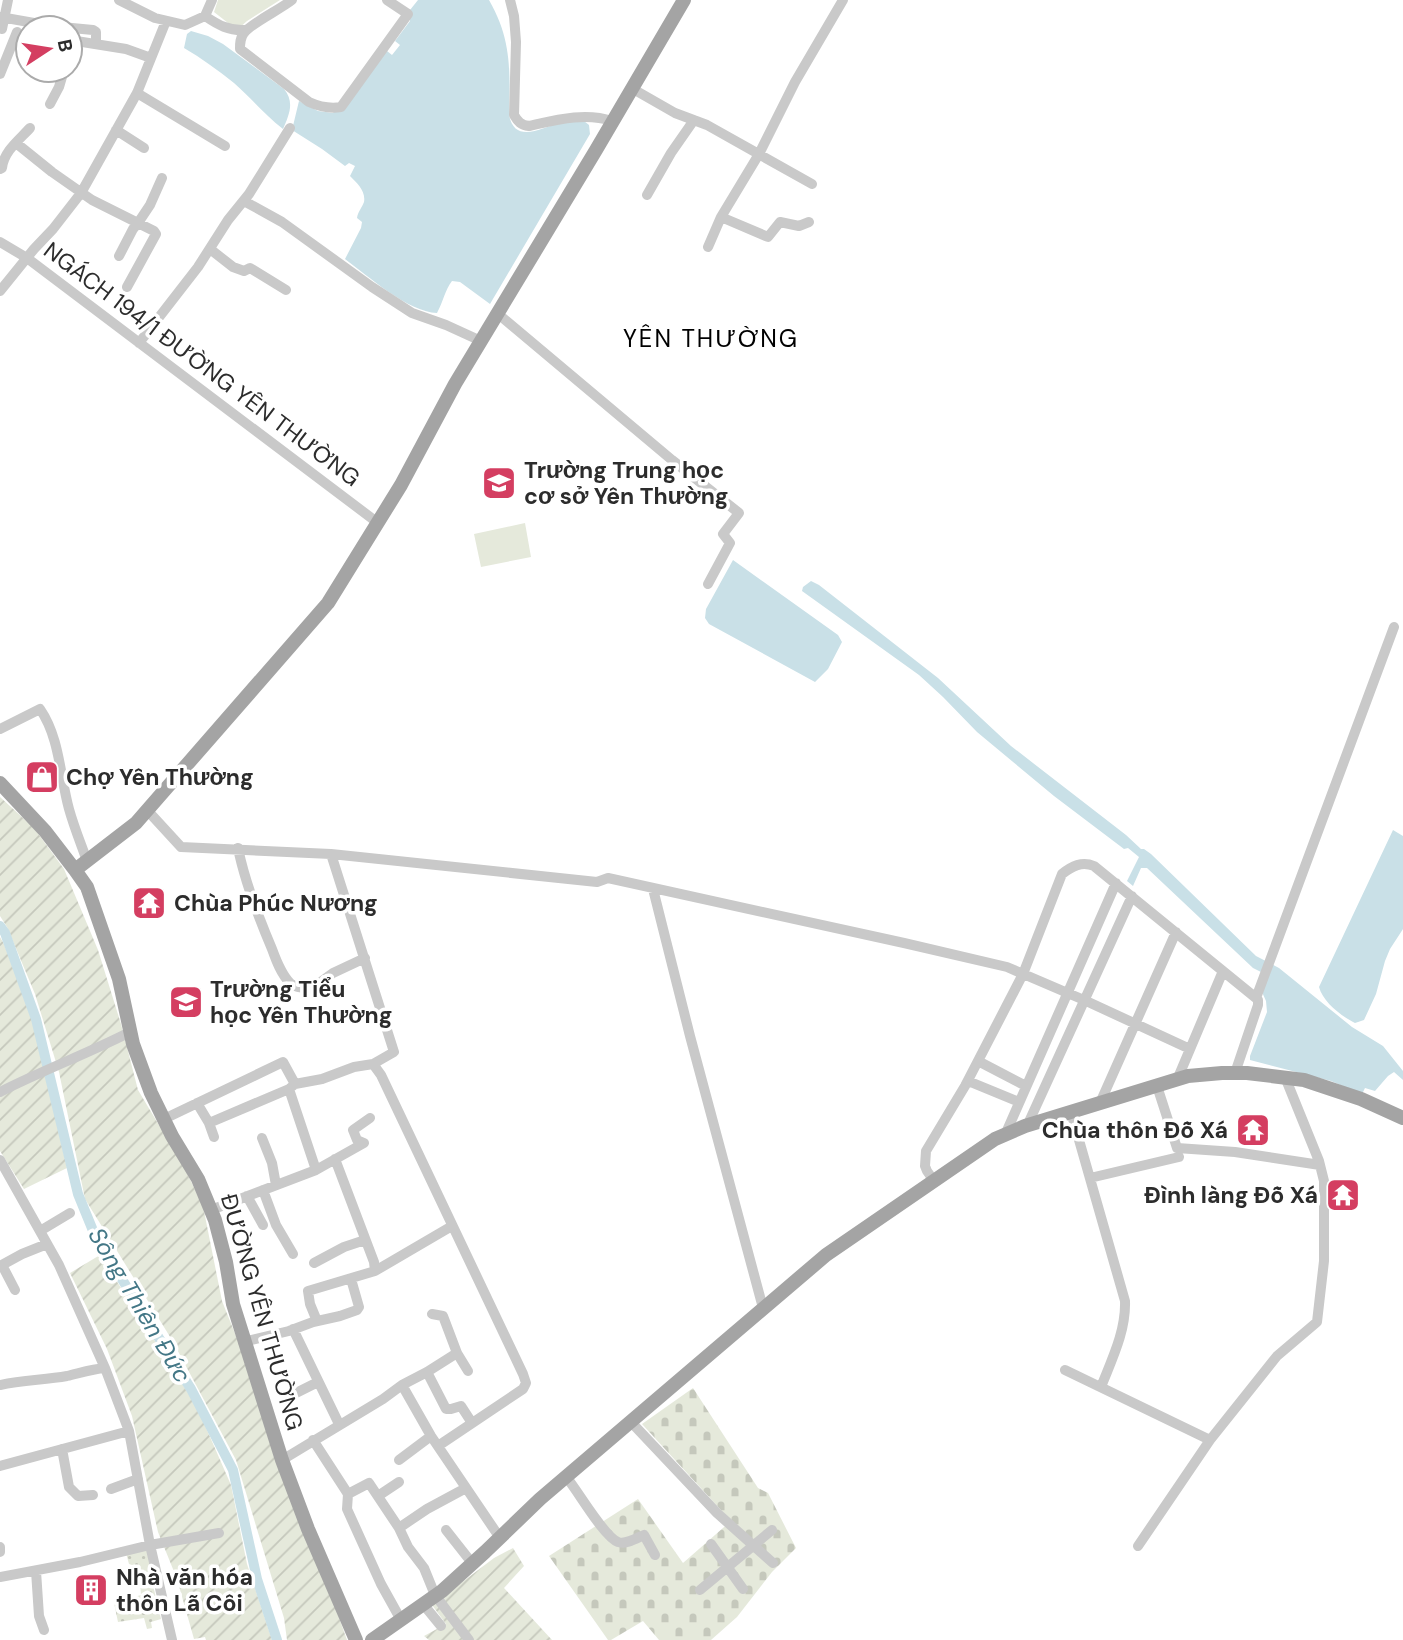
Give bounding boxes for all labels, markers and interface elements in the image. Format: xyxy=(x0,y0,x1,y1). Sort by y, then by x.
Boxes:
north arrow xyxy=(14,14,84,84)
text: B xyxy=(52,37,79,54)
street label: NGÁCH 194/1 ĐƯỜNG YÊN THƯỜNG xyxy=(38,235,366,493)
district label: YÊN THƯỜNG xyxy=(623,323,799,354)
place label: Trường Trung học cơ sở Yên Thường xyxy=(524,455,729,511)
school or university icon: Trường Trung học cơ sở Yên Thường xyxy=(480,464,518,502)
shop icon: Chợ Yên Thường xyxy=(23,758,61,796)
place label: Chợ Yên Thường xyxy=(66,762,254,792)
temple icon: Chùa Phúc Nương xyxy=(130,884,168,922)
place label: Chùa Phúc Nương xyxy=(174,888,378,918)
place label: Trường Tiểu học Yên Thường xyxy=(210,974,392,1030)
school or university icon: Trường Tiểu học Yên Thường xyxy=(167,983,205,1021)
temple icon: Chùa thôn Đỗ Xá xyxy=(1234,1111,1272,1149)
place label: Chùa thôn Đỗ Xá xyxy=(1042,1115,1228,1145)
temple icon: Đình làng Đỗ Xá xyxy=(1324,1176,1362,1214)
place label: Đình làng Đỗ Xá xyxy=(1144,1180,1318,1210)
street label: ĐƯỜNG YÊN THƯỜNG xyxy=(214,1190,310,1434)
water label: Sông Thiên Đức xyxy=(81,1222,199,1388)
place label: Nhà văn hóa thôn Lã Côi xyxy=(116,1562,253,1618)
building icon: Nhà văn hóa thôn Lã Côi xyxy=(72,1571,110,1609)

